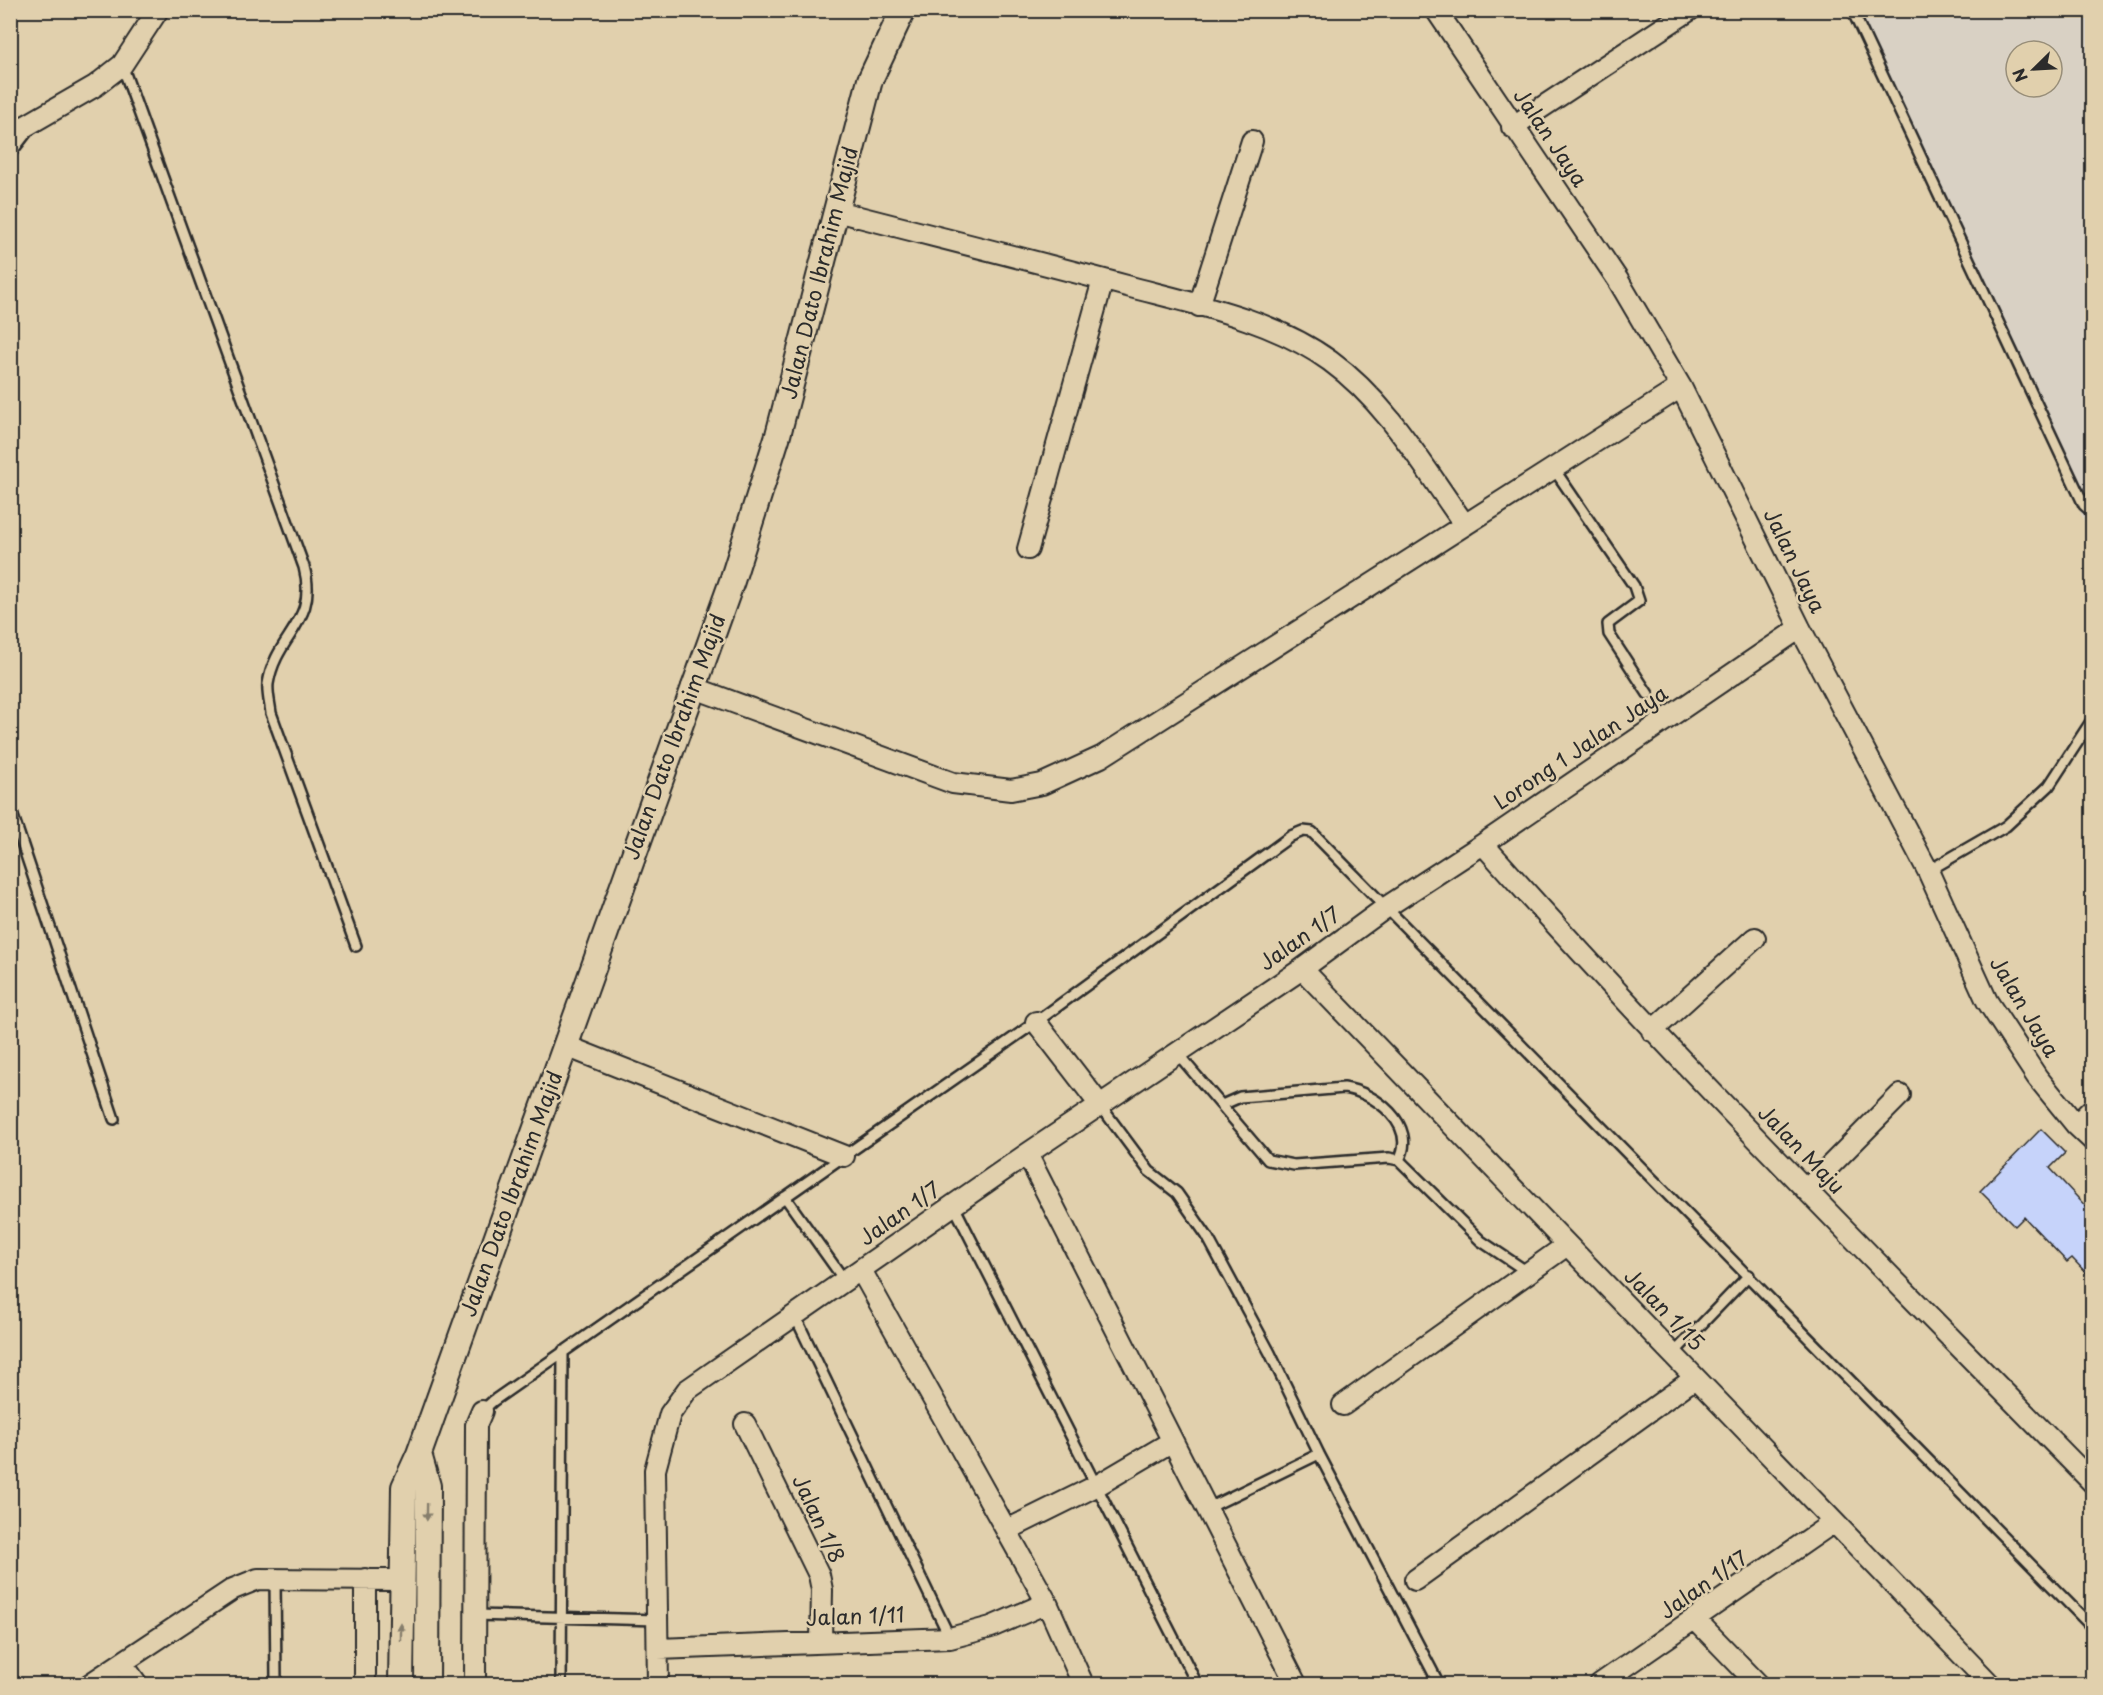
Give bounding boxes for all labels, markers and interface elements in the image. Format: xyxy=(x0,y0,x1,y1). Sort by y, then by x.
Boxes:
north arrow xyxy=(2004,39,2064,99)
text: N xyxy=(2006,65,2033,86)
street label: Jalan Jaya xyxy=(1507,81,1597,193)
street label: Jalan Dato Ibrahim Majid xyxy=(771,143,865,402)
street label: Jalan Jaya xyxy=(1757,502,1835,619)
street label: Jalan Dato Ibrahim Majid xyxy=(614,609,733,864)
street label: Lorong 1 Jalan Jaya xyxy=(1487,676,1673,816)
street label: Jalan 1/7 xyxy=(1251,897,1346,977)
street label: Jalan Jaya xyxy=(1983,949,2069,1063)
street label: Jalan Dato Ibrahim Majid xyxy=(451,1066,570,1321)
street label: Jalan Maju xyxy=(1752,1097,1853,1201)
street label: Jalan 1/7 xyxy=(851,1172,946,1252)
street label: Jalan 1/15 xyxy=(1618,1260,1713,1357)
street label: Jalan 1/8 xyxy=(785,1469,854,1568)
one-way arrow xyxy=(423,1502,432,1521)
street label: Jalan 1/17 xyxy=(1652,1541,1754,1626)
street label: Jalan 1/11 xyxy=(805,1597,905,1633)
one-way arrow xyxy=(396,1623,406,1642)

